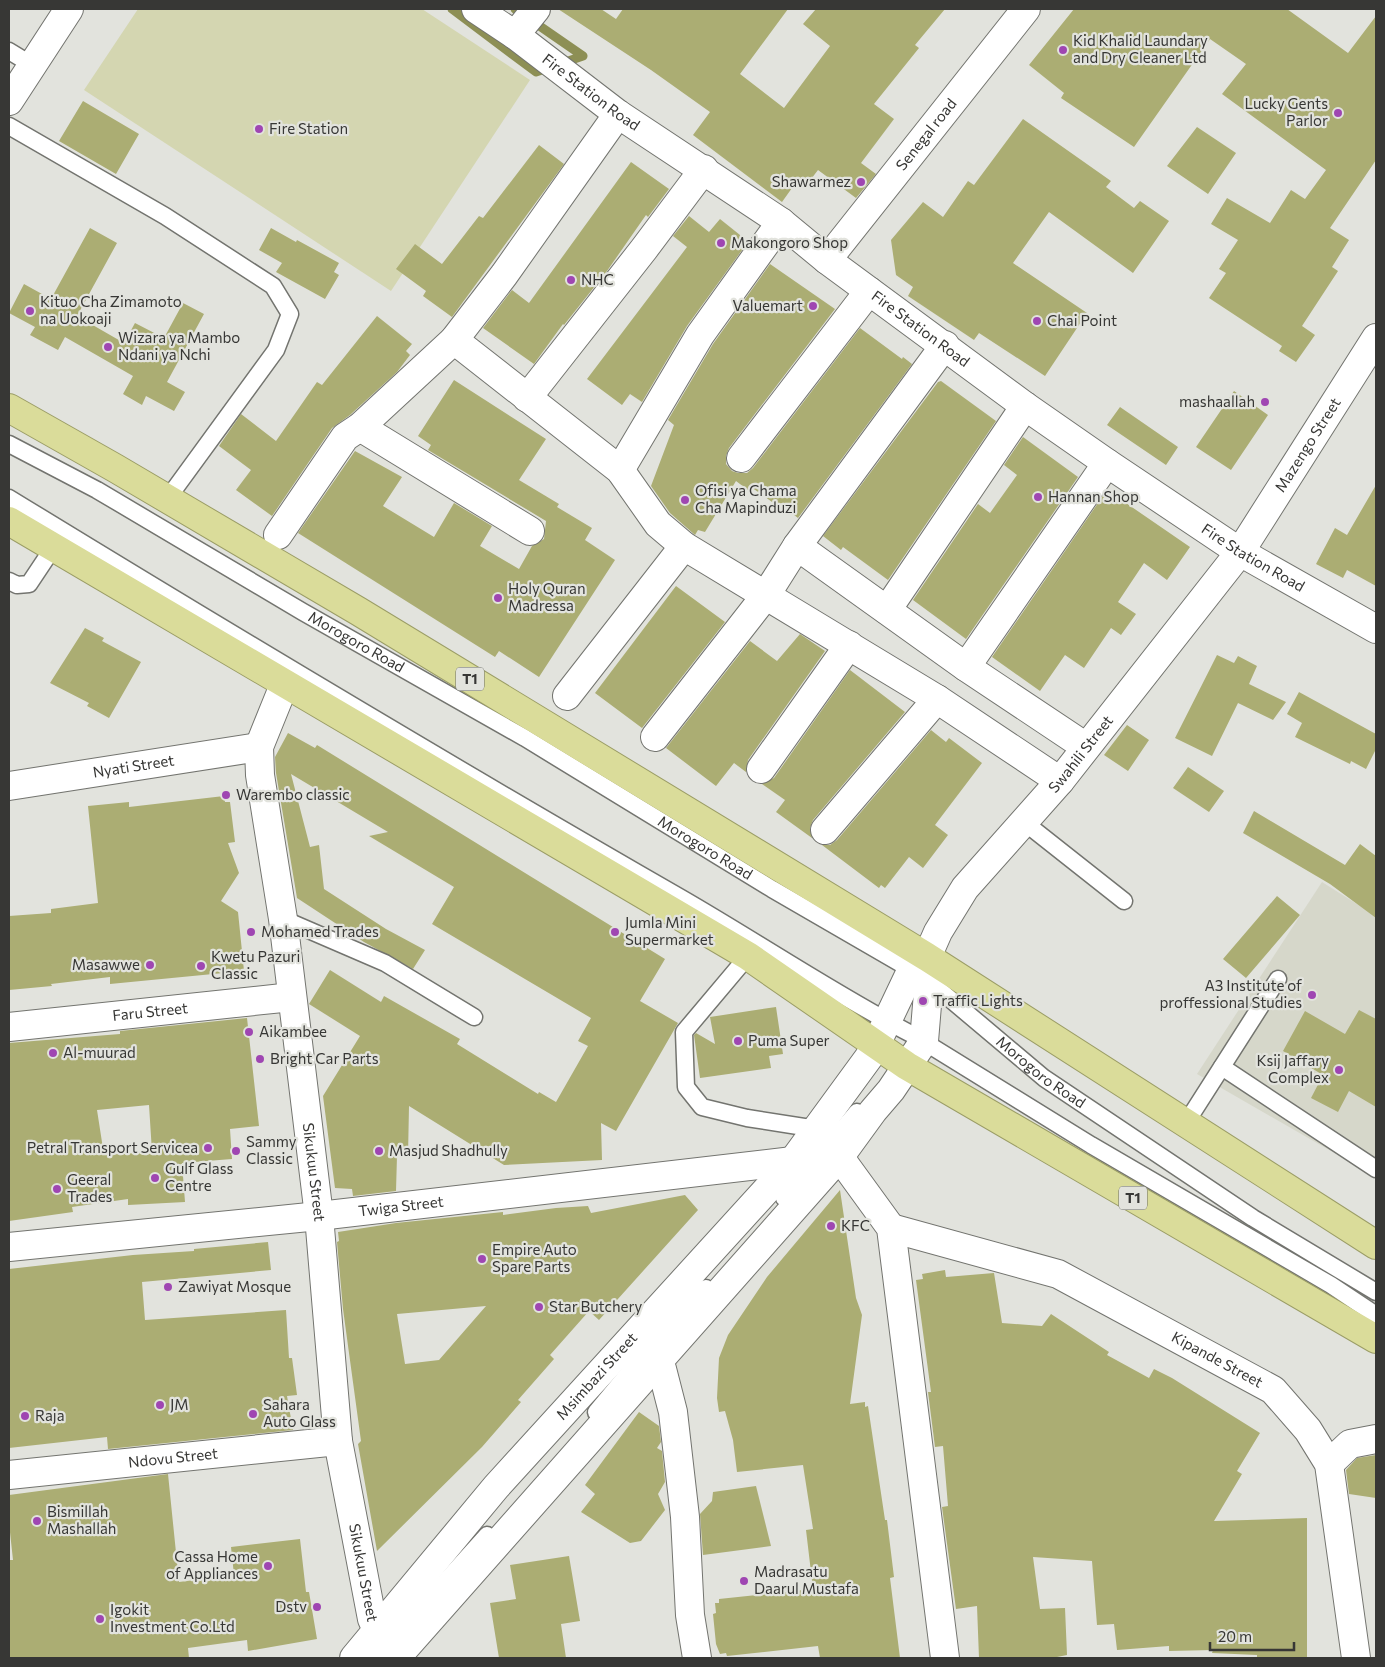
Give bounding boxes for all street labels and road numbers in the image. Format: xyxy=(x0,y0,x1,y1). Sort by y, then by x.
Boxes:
street label: Fire Station Road xyxy=(539,49,643,134)
street label: Senegal road xyxy=(892,94,960,174)
street label: Fire Station Road xyxy=(869,286,974,370)
street label: Mazengo Street xyxy=(1270,394,1344,495)
street label: Fire Station Road xyxy=(1199,519,1308,595)
street label: Morogoro Road xyxy=(306,607,408,676)
road number: T1 xyxy=(456,668,484,691)
street label: Swahili Street xyxy=(1044,711,1116,796)
street label: Nyati Street xyxy=(91,750,175,781)
street label: Morogoro Road xyxy=(655,811,756,883)
street label: Faru Street xyxy=(111,998,189,1024)
street label: Morogoro Road xyxy=(993,1032,1089,1111)
street label: Sikukuu Street xyxy=(300,1122,329,1222)
road number: T1 xyxy=(1119,1186,1147,1210)
street label: Twiga Street xyxy=(357,1192,444,1219)
street label: Kipande Street xyxy=(1169,1327,1266,1391)
street label: Msimbazi Street xyxy=(552,1328,640,1423)
street label: Ndovu Street xyxy=(127,1443,219,1471)
street label: Sikukuu Street xyxy=(346,1522,382,1623)

